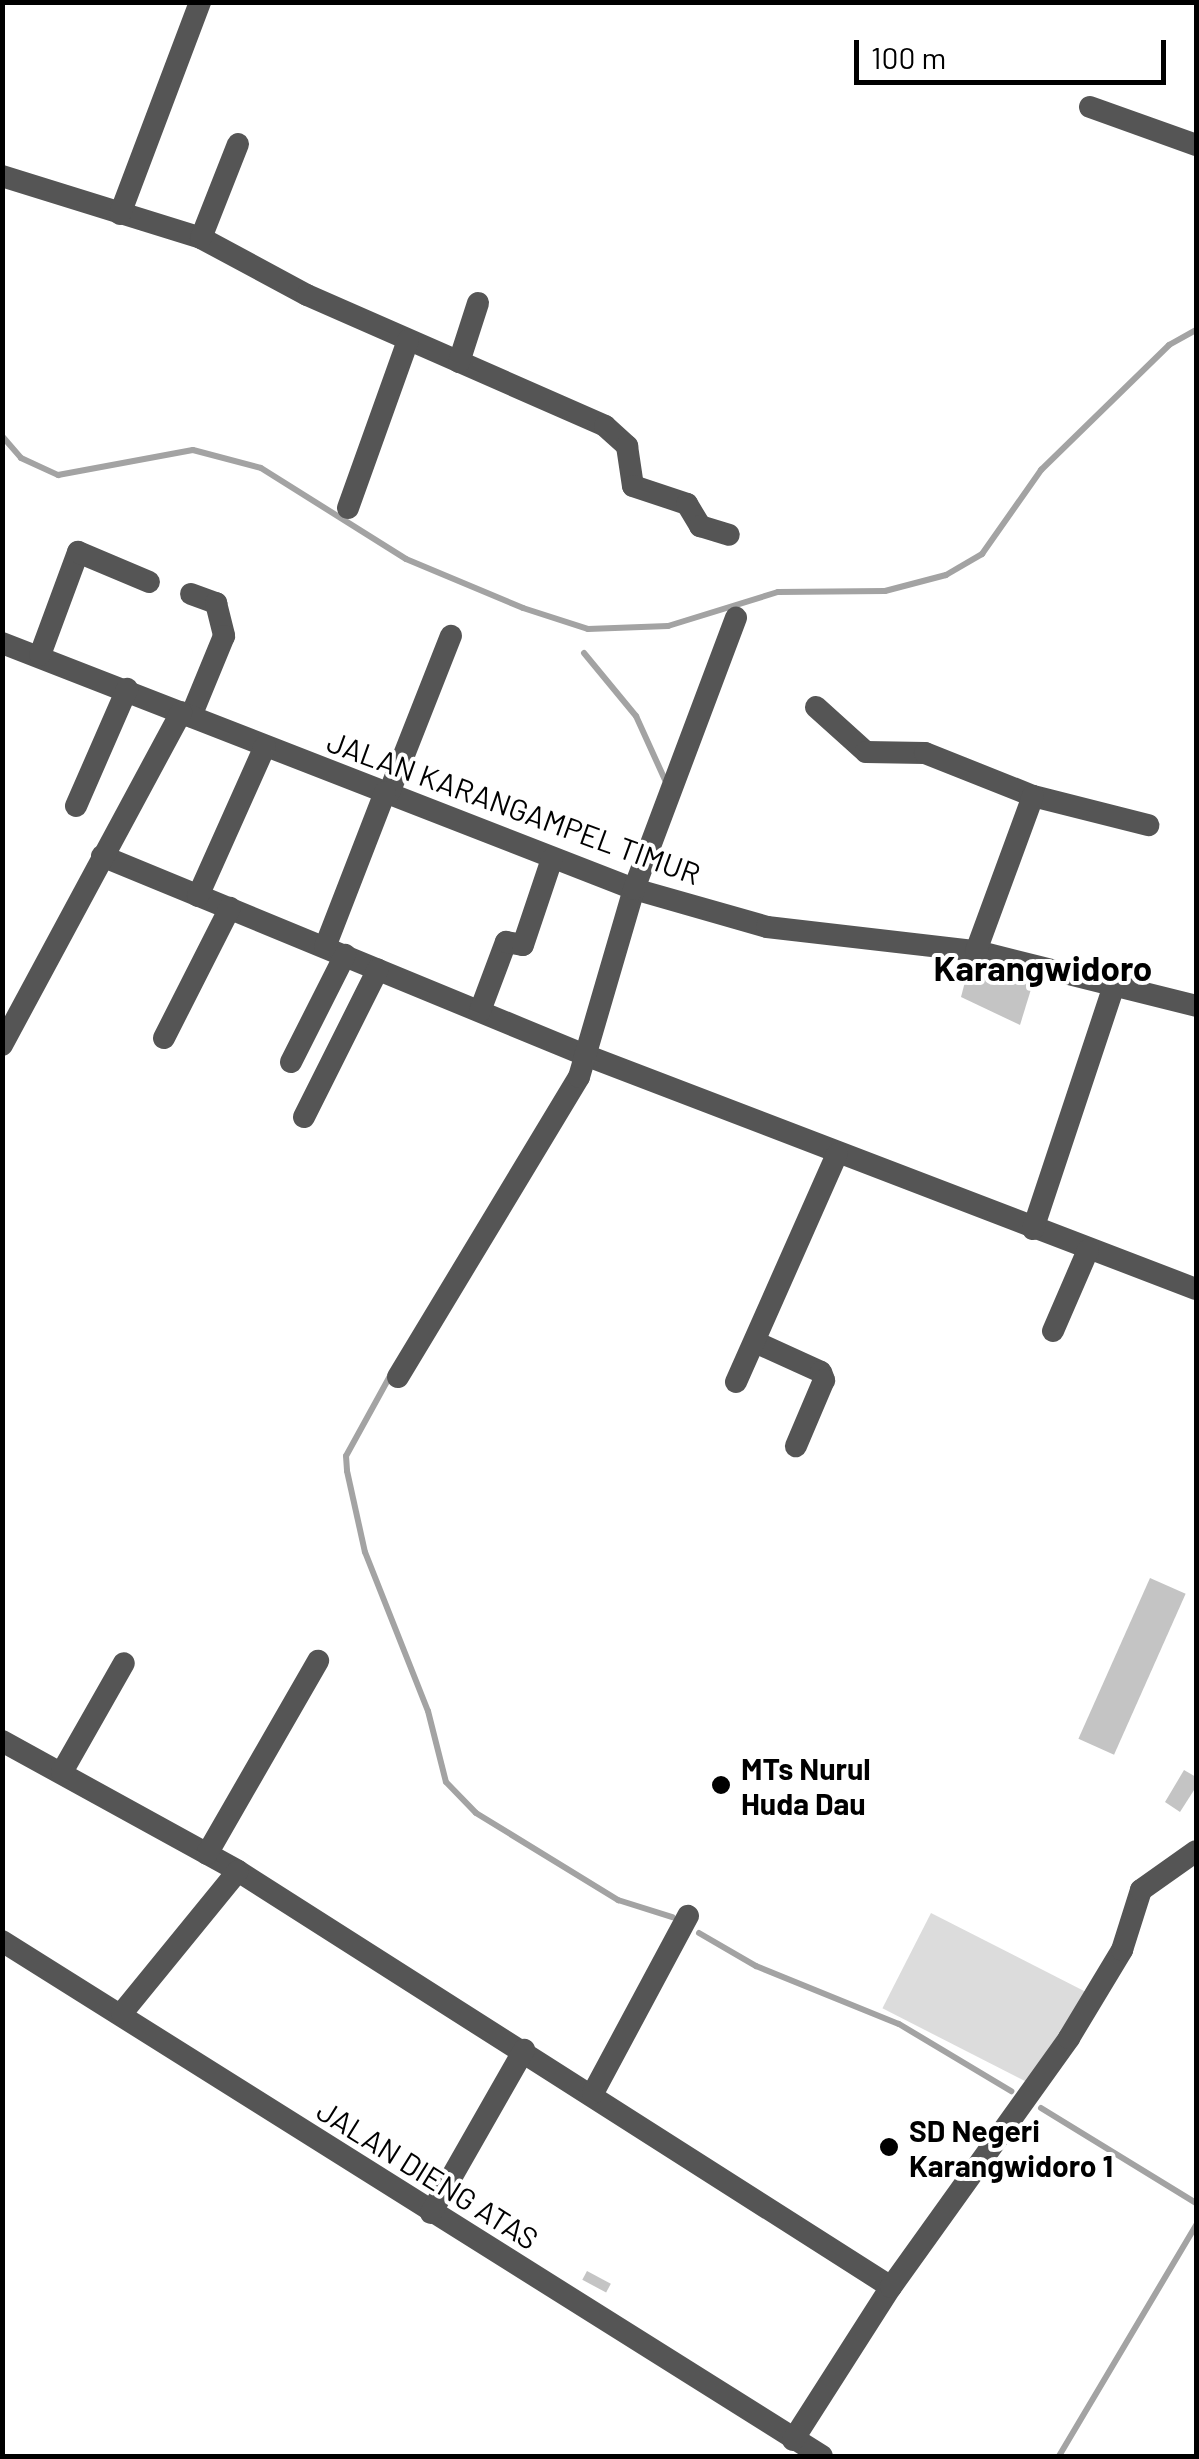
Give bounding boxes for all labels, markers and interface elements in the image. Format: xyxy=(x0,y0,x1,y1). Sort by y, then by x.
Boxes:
scale bar xyxy=(859,20,1172,82)
text: 100 m xyxy=(871,39,946,75)
street label: JALAN KARANGAMPEL TIMUR xyxy=(323,723,705,891)
district label: Karangwidoro xyxy=(934,946,1152,988)
place label: MTs Nurul Huda Dau xyxy=(741,1750,871,1820)
marker: MTs Nurul Huda Dau xyxy=(710,1774,732,1796)
street label: JALAN DIENG ATAS xyxy=(311,2092,545,2256)
place label: SD Negeri Karangwidoro 1 xyxy=(909,2112,1113,2182)
marker: SD Negeri Karangwidoro 1 xyxy=(878,2136,900,2158)

